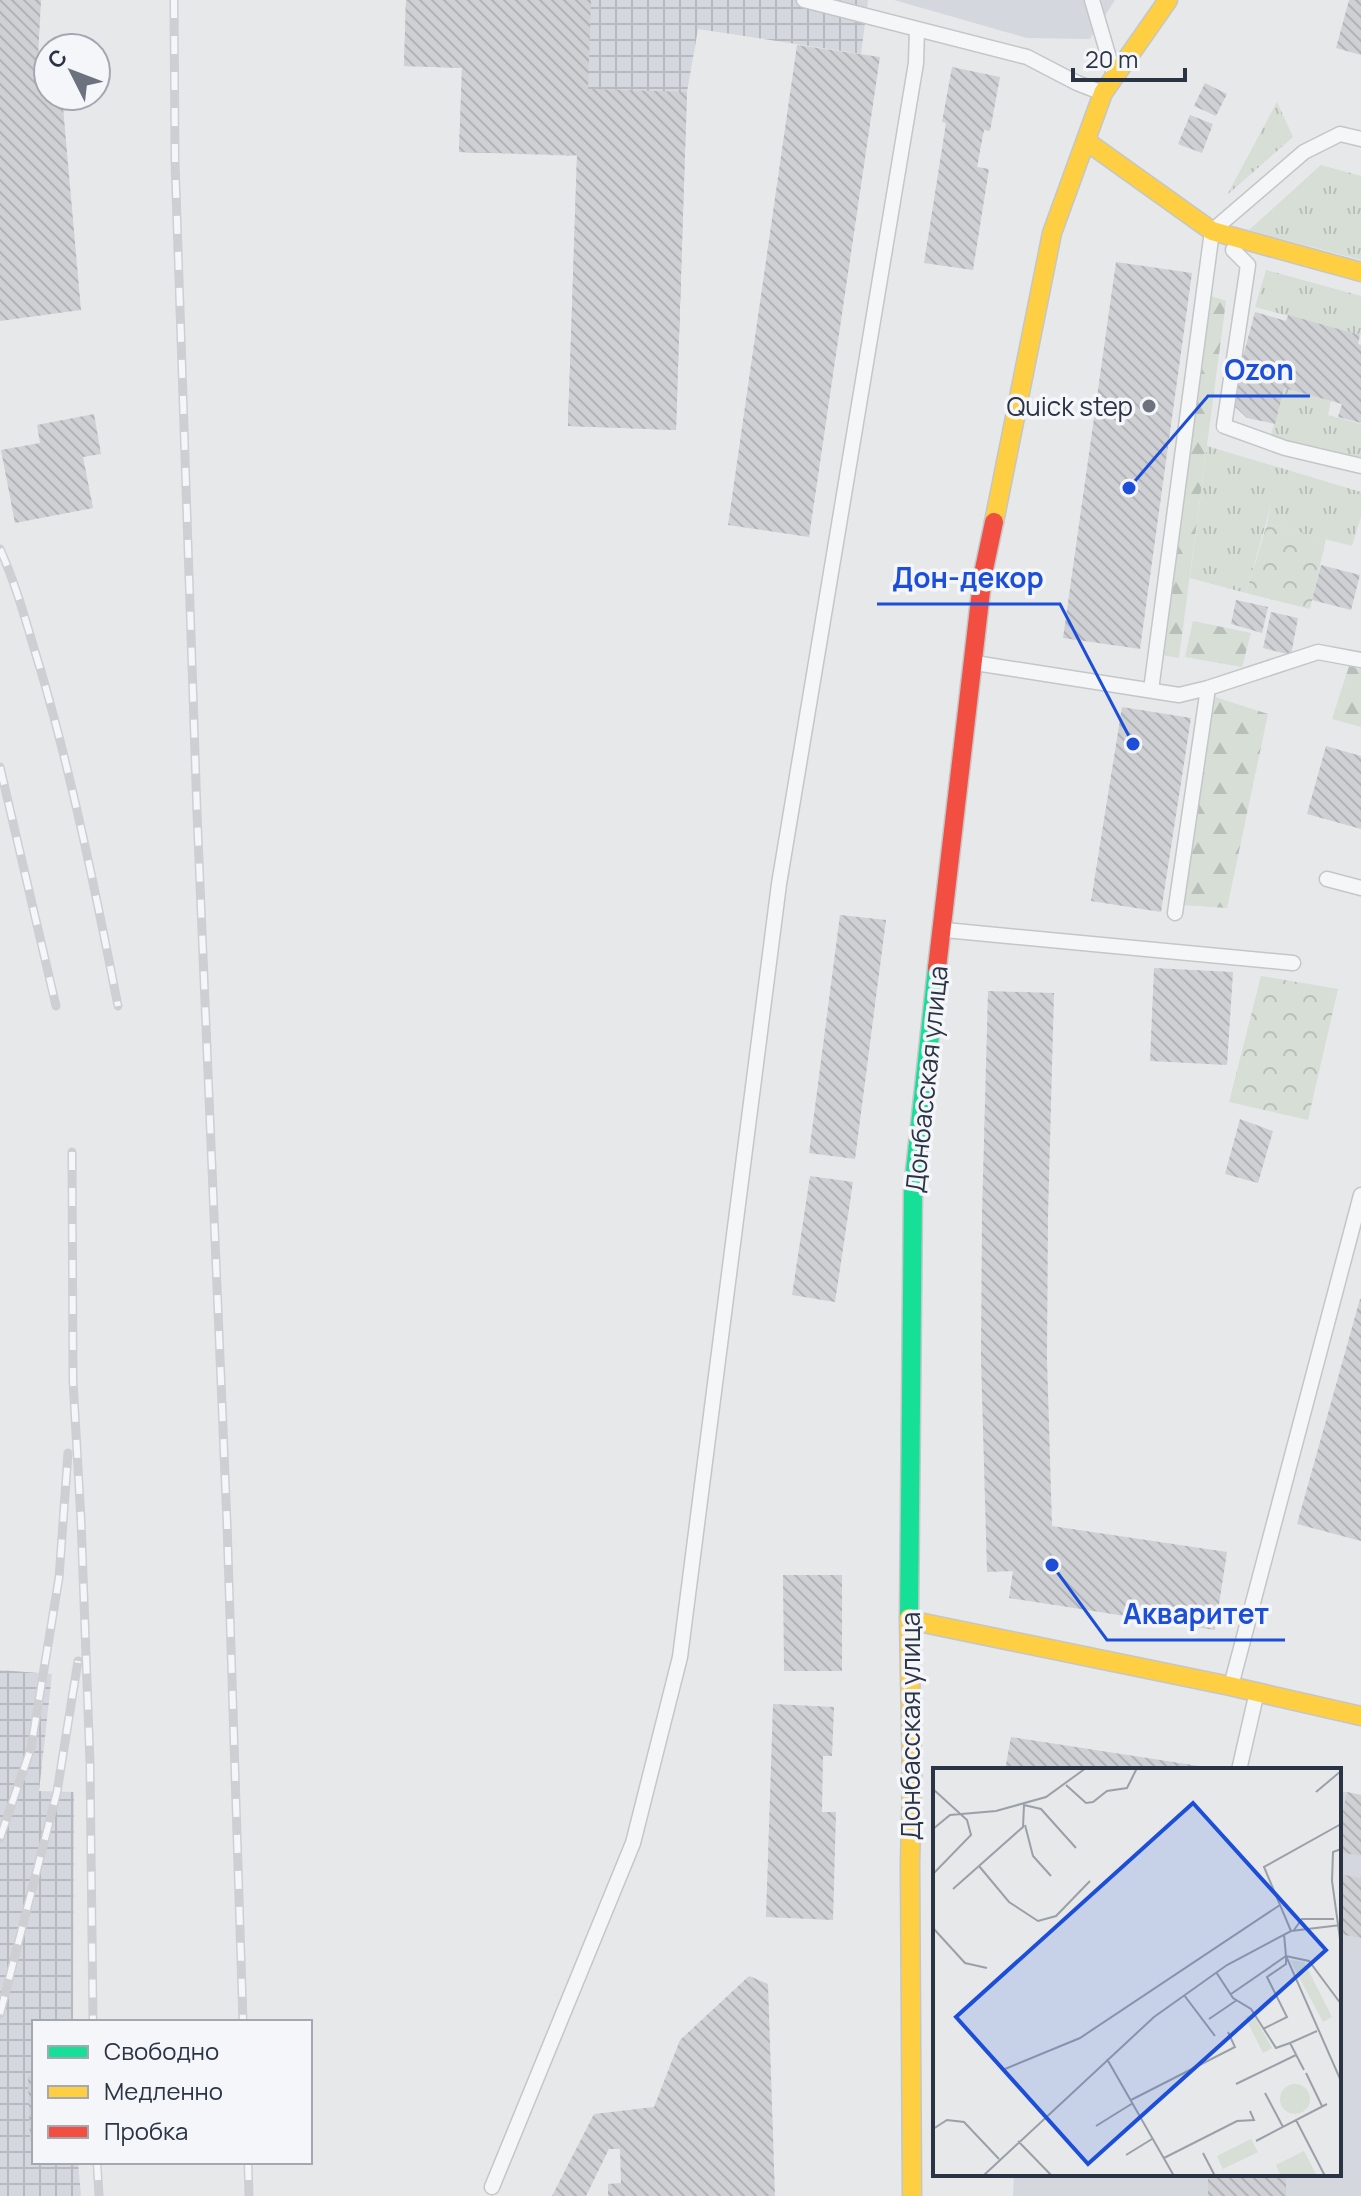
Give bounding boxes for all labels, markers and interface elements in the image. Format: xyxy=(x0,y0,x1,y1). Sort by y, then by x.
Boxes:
north arrow xyxy=(32,32,112,112)
scale bar xyxy=(1073,32,1185,82)
text: 20 m xyxy=(1085,42,1138,75)
text: С xyxy=(41,43,74,75)
callout: Ozon xyxy=(1208,344,1310,396)
text: Ozon xyxy=(1224,350,1294,388)
place label: Quick step xyxy=(1006,388,1133,424)
marker: Quick step xyxy=(1140,397,1158,415)
callout: Дон-декор xyxy=(877,552,1060,604)
text: Дон-декор xyxy=(892,558,1044,596)
street label: Донбасская улица xyxy=(896,964,956,1194)
callout: Акваритет xyxy=(1107,1588,1285,1640)
text: Акваритет xyxy=(1123,1594,1269,1632)
street label: Донбасская улица xyxy=(892,1612,928,1840)
inset map xyxy=(933,1768,1341,2176)
legend xyxy=(32,2020,312,2164)
text: Свободно xyxy=(104,2034,219,2067)
text: Медленно xyxy=(104,2074,223,2107)
text: Пробка xyxy=(104,2114,188,2147)

